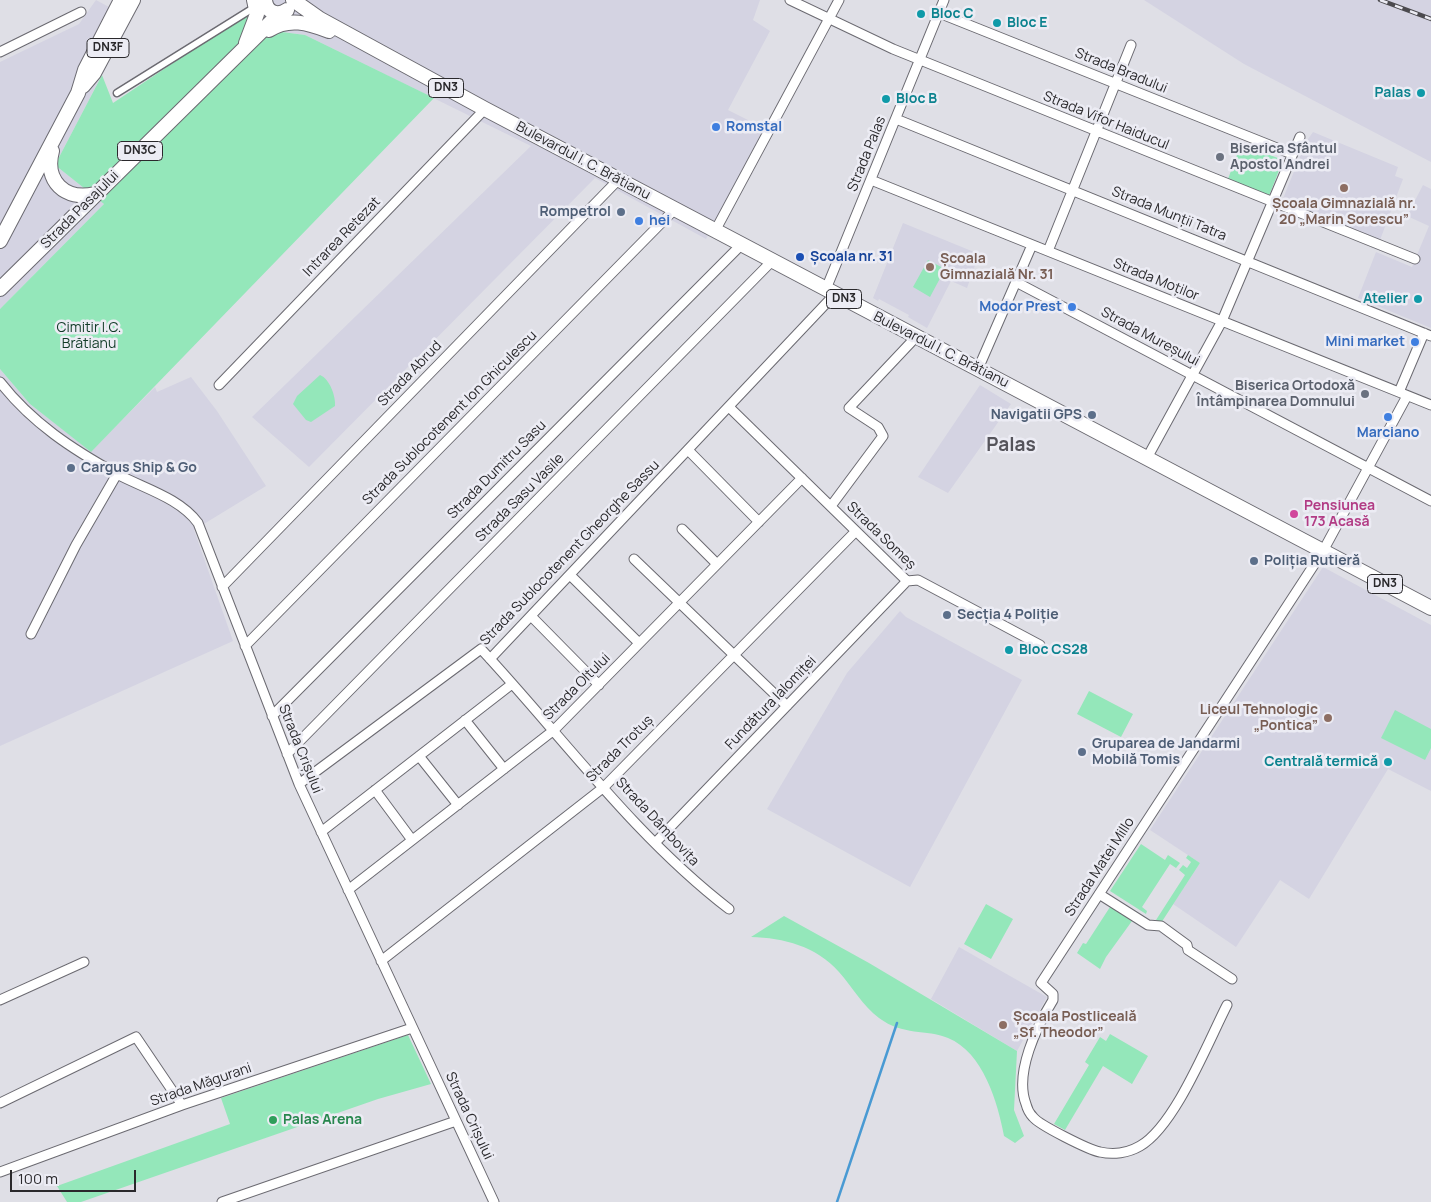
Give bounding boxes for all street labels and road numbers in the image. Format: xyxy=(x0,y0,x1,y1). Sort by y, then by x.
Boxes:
road number: DN3F xyxy=(87,38,129,58)
street label: Strada Bradului xyxy=(1072,45,1170,97)
road number: DN3 xyxy=(428,78,464,98)
street label: Strada Vifor Haiducul xyxy=(1041,88,1171,154)
street label: Strada Palas xyxy=(844,114,890,194)
street label: Bulevardul I. C. Brătianu xyxy=(513,118,653,204)
road number: DN3C xyxy=(118,142,162,160)
street label: Strada Pasajului xyxy=(38,168,122,252)
street label: Strada Munții Tatra xyxy=(1109,183,1229,245)
street label: Intrarea Retezat xyxy=(300,194,384,280)
street label: Strada Moților xyxy=(1111,255,1201,305)
road number: DN3 xyxy=(826,290,862,308)
street label: Strada Mureșului xyxy=(1098,304,1202,370)
street label: Bulevardul I. C. Brătianu xyxy=(870,309,1012,391)
street label: Strada Sublocotenent Ion Ghiculescu xyxy=(359,327,541,509)
street label: Strada Abrud xyxy=(375,338,445,410)
street label: Strada Dumitru Sasu xyxy=(444,417,550,523)
street label: Strada Sasu Vasile xyxy=(472,450,568,546)
street label: Strada Sublocotenent Gheorghe Sassu xyxy=(477,457,663,649)
street label: Strada Someș xyxy=(843,499,919,573)
road number: DN3 xyxy=(1368,574,1402,594)
street label: Strada Oltului xyxy=(540,650,614,724)
street label: Fundătura Ialomiței xyxy=(722,653,820,753)
street label: Strada Crișului xyxy=(275,702,325,796)
street label: Strada Trotuș xyxy=(583,712,657,786)
street label: Strada Dâmbovița xyxy=(612,774,702,870)
street label: Strada Matei Millo xyxy=(1062,814,1138,920)
street label: Strada Măgurani xyxy=(148,1060,254,1110)
street label: Strada Crișului xyxy=(441,1070,497,1162)

